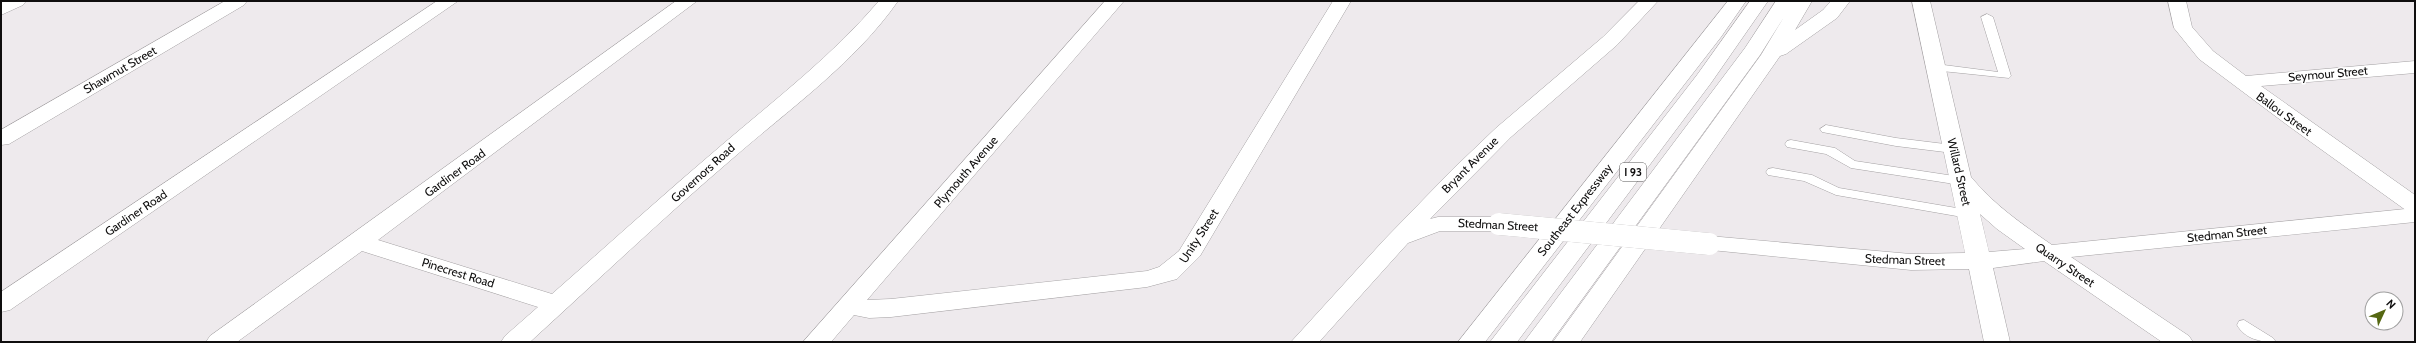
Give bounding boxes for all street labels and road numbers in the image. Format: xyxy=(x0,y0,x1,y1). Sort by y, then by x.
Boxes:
street label: Shawmut Street xyxy=(80,43,159,97)
street label: Seymour Street xyxy=(2288,63,2368,84)
street label: Ballou Street xyxy=(2254,88,2315,139)
street label: Plymouth Avenue xyxy=(930,133,1001,211)
street label: Bryant Avenue xyxy=(1438,133,1501,196)
street label: Willard Street xyxy=(1944,137,1975,207)
street label: Governors Road xyxy=(668,140,738,205)
street label: Gardiner Road xyxy=(421,145,488,200)
street label: Southeast Expressway xyxy=(1534,161,1615,259)
road number: I 93 xyxy=(1620,163,1646,181)
street label: Gardiner Road xyxy=(102,186,170,239)
street label: Unity Street xyxy=(1176,206,1222,266)
street label: Stedman Street xyxy=(1458,215,1538,234)
street label: Stedman Street xyxy=(2186,222,2268,245)
street label: Quarry Street xyxy=(2033,239,2098,290)
street label: Stedman Street xyxy=(1865,251,1945,268)
street label: Pinecrest Road xyxy=(420,254,496,291)

